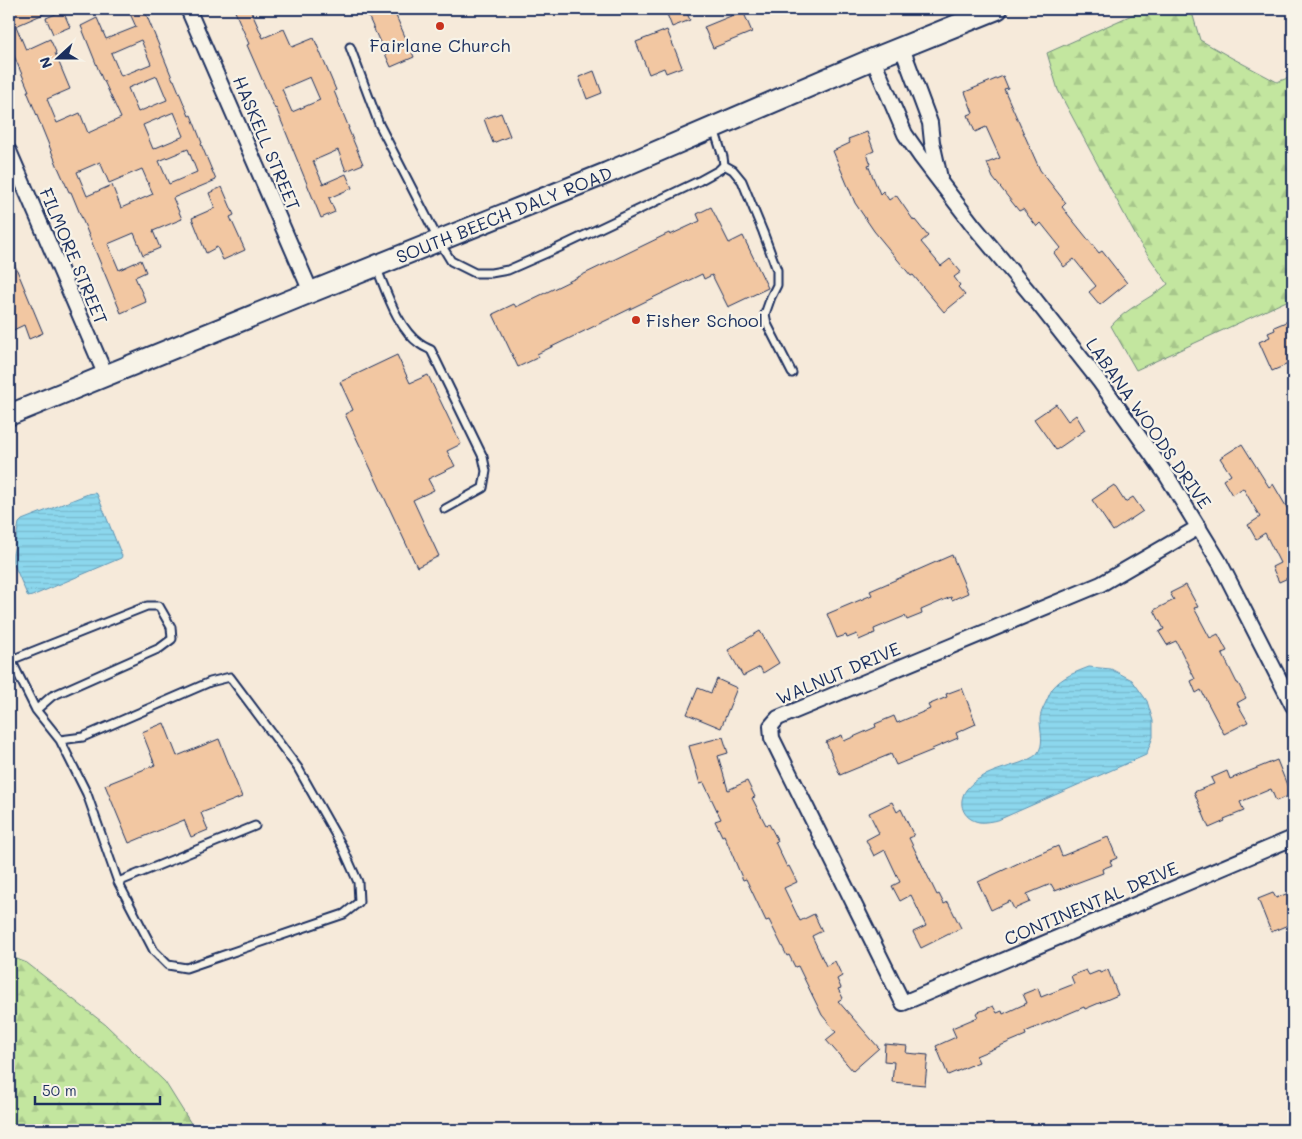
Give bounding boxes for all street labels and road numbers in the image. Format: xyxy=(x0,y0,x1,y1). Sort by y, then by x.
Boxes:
street label: HASKELL STREET xyxy=(228,72,306,214)
street label: SOUTH BEECH DALY ROAD xyxy=(392,160,616,269)
street label: FILMORE STREET xyxy=(34,184,114,328)
street label: LABANA WOODS DRIVE xyxy=(1081,333,1217,513)
street label: WALNUT DRIVE xyxy=(772,636,904,710)
street label: CONTINENTAL DRIVE xyxy=(1000,856,1182,950)

